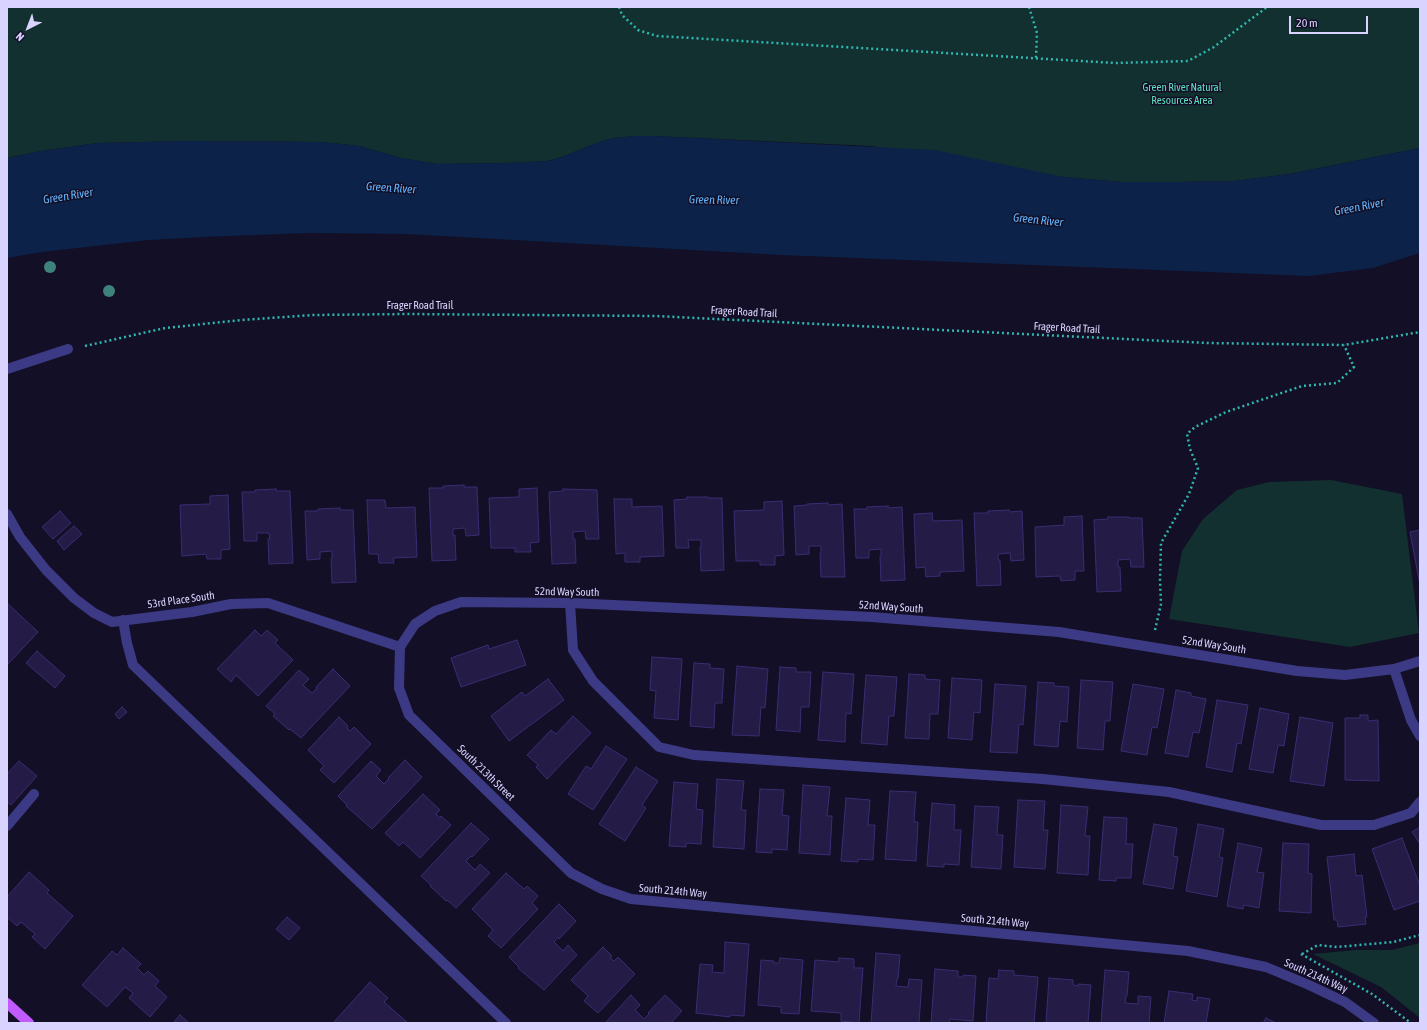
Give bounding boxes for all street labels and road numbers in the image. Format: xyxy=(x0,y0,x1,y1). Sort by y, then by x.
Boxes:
street label: Frager Road Trail xyxy=(387,299,453,313)
street label: Frager Road Trail xyxy=(710,304,778,320)
street label: Frager Road Trail xyxy=(1033,320,1101,336)
street label: 52nd Way South xyxy=(534,585,600,599)
street label: 53rd Place South xyxy=(146,589,216,611)
street label: 52nd Way South xyxy=(858,598,924,616)
street label: 52nd Way South xyxy=(1181,633,1247,657)
street label: South 213th Street xyxy=(455,742,517,804)
street label: South 214th Way xyxy=(639,881,707,901)
street label: South 214th Way xyxy=(961,911,1029,931)
street label: South 214th Way xyxy=(1282,956,1350,996)

